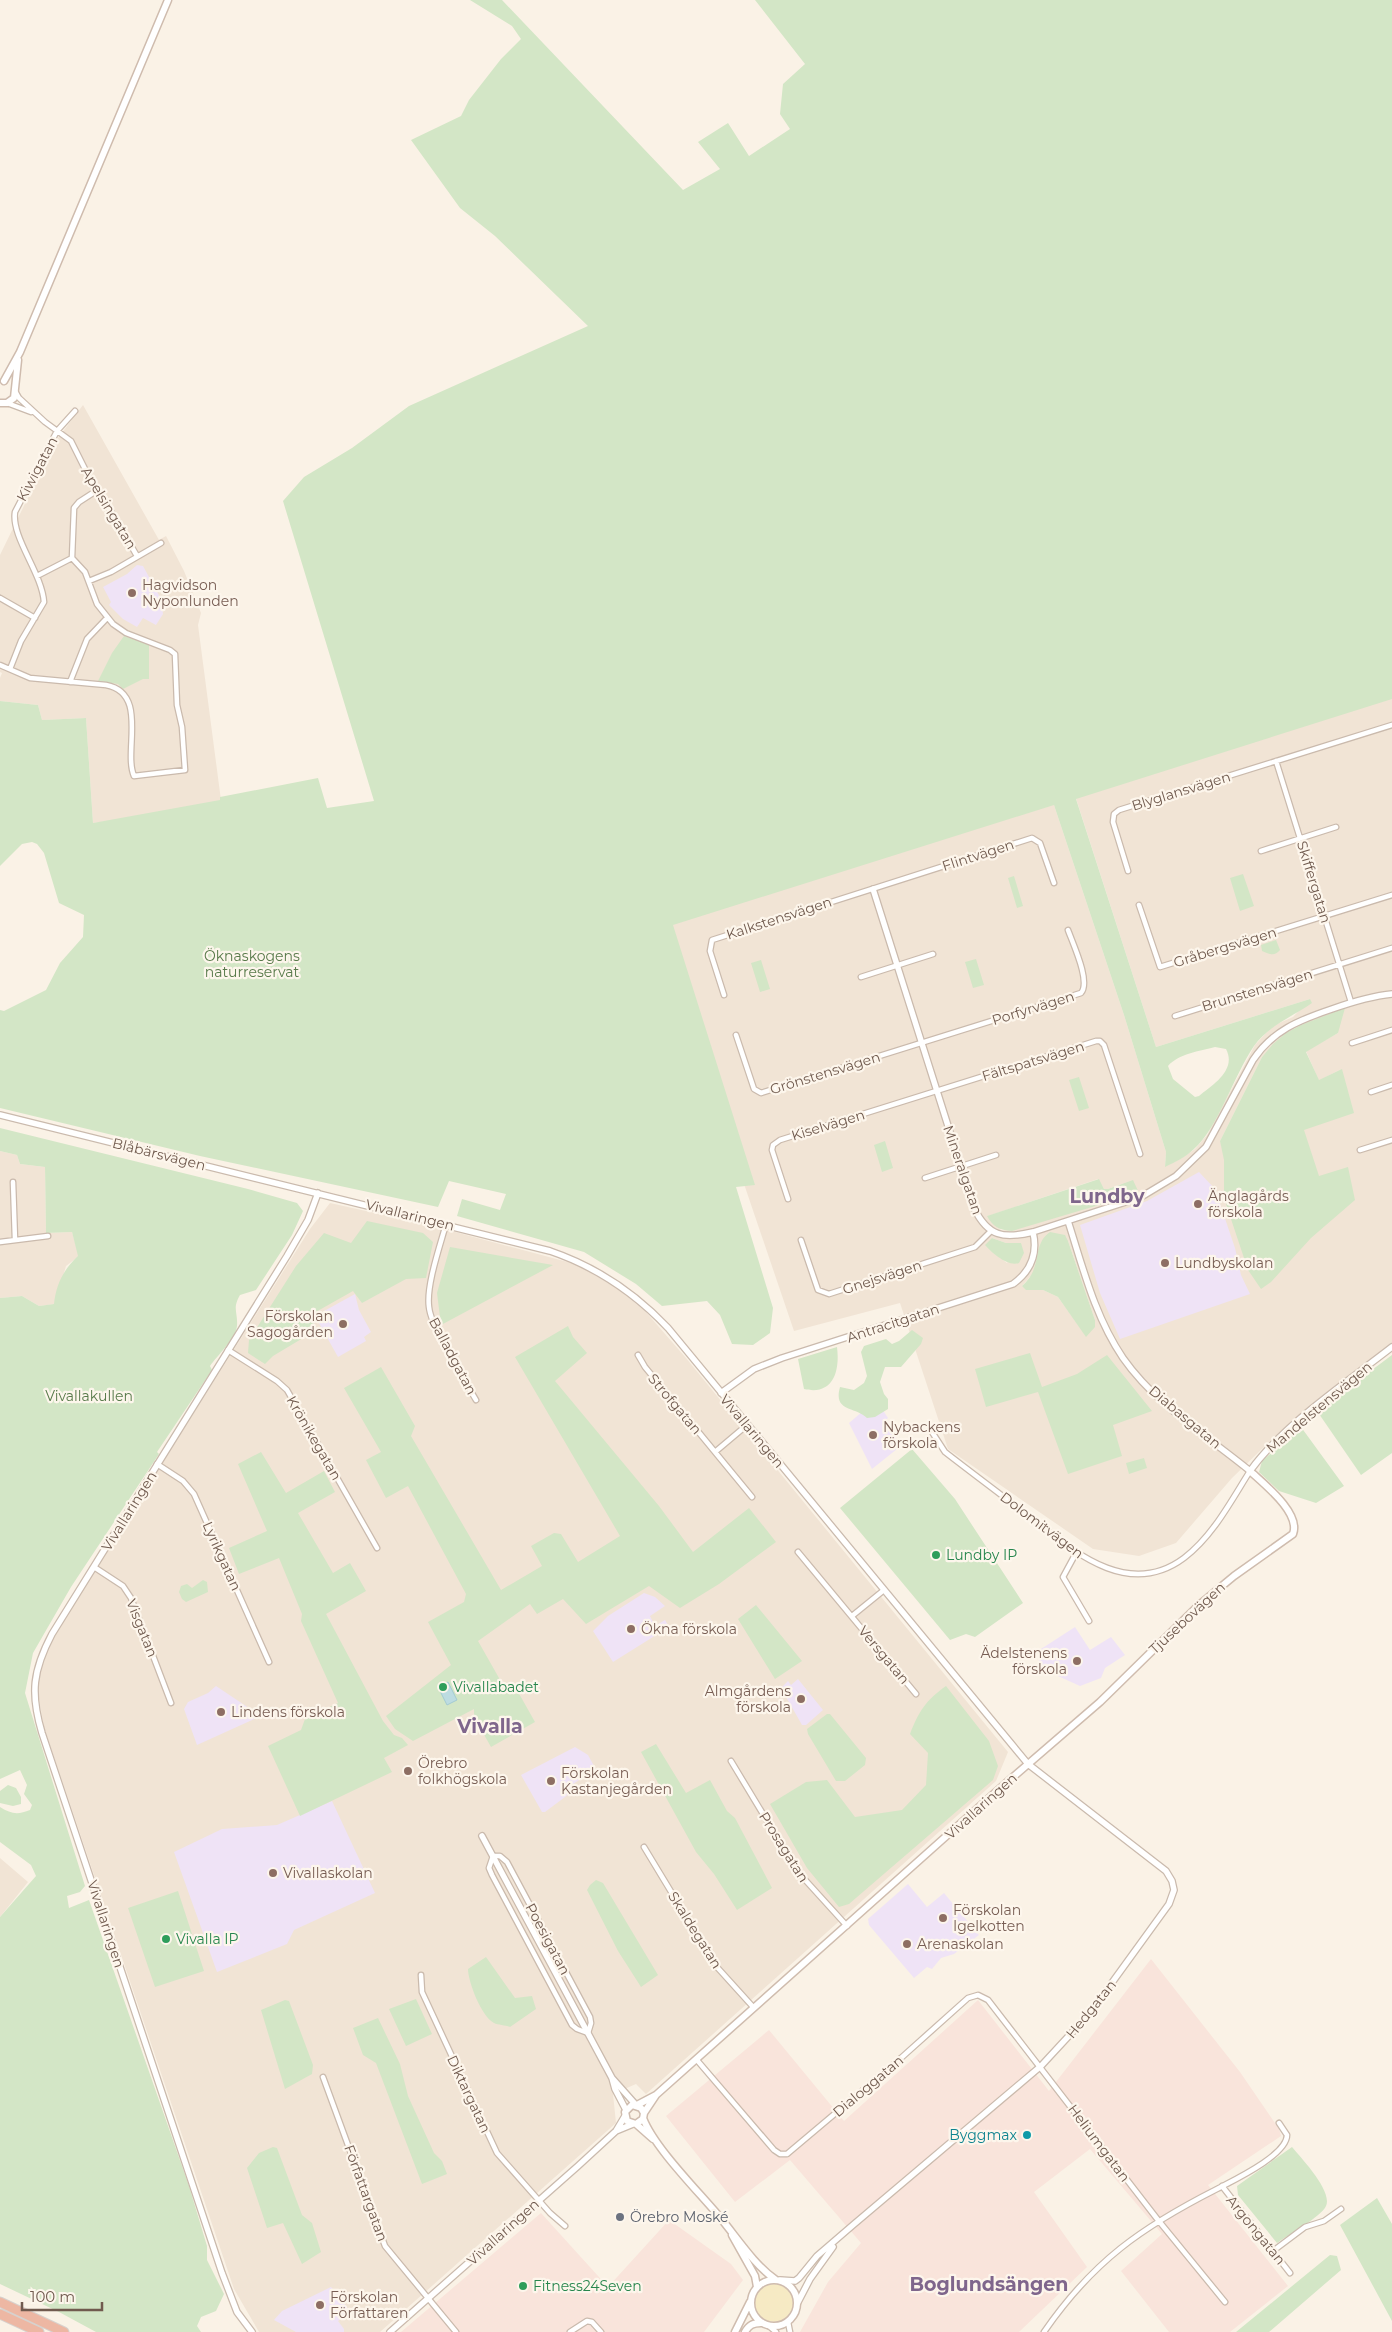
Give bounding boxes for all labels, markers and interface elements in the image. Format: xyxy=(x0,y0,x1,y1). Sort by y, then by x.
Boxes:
street label: Kiwigatan xyxy=(12,434,62,504)
street label: Apelsingatan xyxy=(77,464,141,552)
place label: Hagvidson Nyponlunden xyxy=(142,576,239,610)
marker: Hagvidson Nyponlunden xyxy=(126,587,138,599)
street label: Blyglansvägen xyxy=(1129,767,1233,815)
street label: Flintvägen xyxy=(940,835,1016,875)
street label: Skiffergatan xyxy=(1293,839,1335,925)
street label: Kalkstensvägen xyxy=(724,892,834,944)
street label: Gråbergsvägen xyxy=(1171,923,1279,971)
park label: Öknaskogens naturreservat xyxy=(204,947,300,981)
street label: Brunstensvägen xyxy=(1199,965,1315,1015)
street label: Porfyrvägen xyxy=(990,987,1076,1029)
street label: Fältspatsvägen xyxy=(980,1037,1086,1085)
street label: Grönstensvägen xyxy=(768,1048,882,1098)
street label: Kiselvägen xyxy=(789,1105,867,1145)
street label: Mineralgatan xyxy=(939,1123,987,1217)
street label: Blåbärsvägen xyxy=(110,1134,208,1174)
district label: Lundby xyxy=(1070,1185,1145,1208)
place label: Änglagårds förskola xyxy=(1208,1187,1289,1221)
street label: Vivallaringen xyxy=(364,1195,456,1235)
marker: Änglagårds förskola xyxy=(1192,1198,1204,1210)
place label: Lundbyskolan xyxy=(1175,1254,1273,1272)
street label: Gnejsvägen xyxy=(840,1256,924,1298)
marker: Lundbyskolan xyxy=(1159,1257,1171,1269)
street label: Antracitgatan xyxy=(844,1300,942,1346)
place label: Förskolan Sagogården xyxy=(247,1307,333,1341)
street label: Balladgatan xyxy=(425,1314,481,1398)
marker: Förskolan Sagogården xyxy=(337,1318,349,1330)
street label: Mandelstensvägen xyxy=(1262,1357,1376,1457)
street label: Strofgatan xyxy=(644,1370,706,1438)
street label: Diabasgatan xyxy=(1145,1381,1225,1453)
park label: Vivallakullen xyxy=(45,1387,133,1405)
street label: Vivallaringen xyxy=(716,1390,788,1472)
street label: Krönikegatan xyxy=(283,1392,345,1484)
place label: Nybackens förskola xyxy=(883,1418,960,1452)
marker: Nybackens förskola xyxy=(867,1429,879,1441)
street label: Vivallaringen xyxy=(97,1468,161,1554)
street label: Dolomitvägen xyxy=(997,1488,1087,1562)
street label: Lyrikgatan xyxy=(199,1518,245,1594)
place label: Lundby IP xyxy=(946,1546,1017,1564)
marker: Lundby IP xyxy=(930,1549,942,1561)
street label: Tjusebovägen xyxy=(1145,1578,1229,1658)
street label: Visgatan xyxy=(122,1596,162,1660)
place label: Ökna förskola xyxy=(641,1620,737,1638)
street label: Versgatan xyxy=(854,1622,914,1688)
marker: Ökna förskola xyxy=(625,1623,637,1635)
place label: Ädelstenens förskola xyxy=(980,1644,1067,1678)
marker: Ädelstenens förskola xyxy=(1071,1655,1083,1667)
place label: Vivallabadet xyxy=(453,1678,539,1696)
marker: Vivallabadet xyxy=(437,1681,449,1693)
place label: Almgårdens förskola xyxy=(705,1682,791,1716)
marker: Almgårdens förskola xyxy=(795,1693,807,1705)
place label: Lindens förskola xyxy=(231,1703,345,1721)
marker: Lindens förskola xyxy=(215,1706,227,1718)
district label: Vivalla xyxy=(456,1715,523,1738)
place label: Örebro folkhögskola xyxy=(418,1754,507,1788)
place label: Förskolan Kastanjegården xyxy=(561,1764,672,1798)
marker: Örebro folkhögskola xyxy=(402,1765,414,1777)
street label: Vivallaringen xyxy=(941,1769,1021,1843)
marker: Förskolan Kastanjegården xyxy=(545,1775,557,1787)
street label: Prosagatan xyxy=(755,1808,813,1886)
place label: Vivallaskolan xyxy=(283,1864,373,1882)
marker: Vivallaskolan xyxy=(267,1867,279,1879)
street label: Vivallaringen xyxy=(83,1878,129,1970)
street label: Skaldegatan xyxy=(664,1888,726,1972)
street label: Poesigatan xyxy=(522,1900,574,1978)
place label: Förskolan Igelkotten xyxy=(953,1901,1025,1935)
marker: Förskolan Igelkotten xyxy=(937,1912,949,1924)
place label: Vivalla IP xyxy=(176,1930,239,1948)
marker: Vivalla IP xyxy=(160,1933,172,1945)
place label: Arenaskolan xyxy=(917,1935,1004,1953)
marker: Arenaskolan xyxy=(901,1938,913,1950)
street label: Hedgatan xyxy=(1062,1976,1120,2042)
street label: Dialoggatan xyxy=(829,2051,907,2121)
street label: Diktargatan xyxy=(443,2052,495,2136)
street label: Heliumgatan xyxy=(1064,2101,1134,2185)
place label: Byggmax xyxy=(949,2126,1018,2144)
marker: Byggmax xyxy=(1021,2129,1033,2141)
street label: Författargatan xyxy=(340,2142,392,2244)
street label: Argongatan xyxy=(1222,2192,1290,2268)
street label: Vivallaringen xyxy=(463,2195,543,2269)
place label: Örebro Moské xyxy=(630,2208,729,2226)
marker: Örebro Moské xyxy=(614,2211,626,2223)
district label: Boglundsängen xyxy=(910,2273,1068,2296)
place label: Fitness24Seven xyxy=(533,2277,642,2295)
scale bar xyxy=(22,2280,102,2312)
marker: Fitness24Seven xyxy=(517,2280,529,2292)
text: 100 m xyxy=(30,2287,75,2306)
place label: Förskolan Författaren xyxy=(330,2288,408,2322)
marker: Förskolan Författaren xyxy=(314,2299,326,2311)

